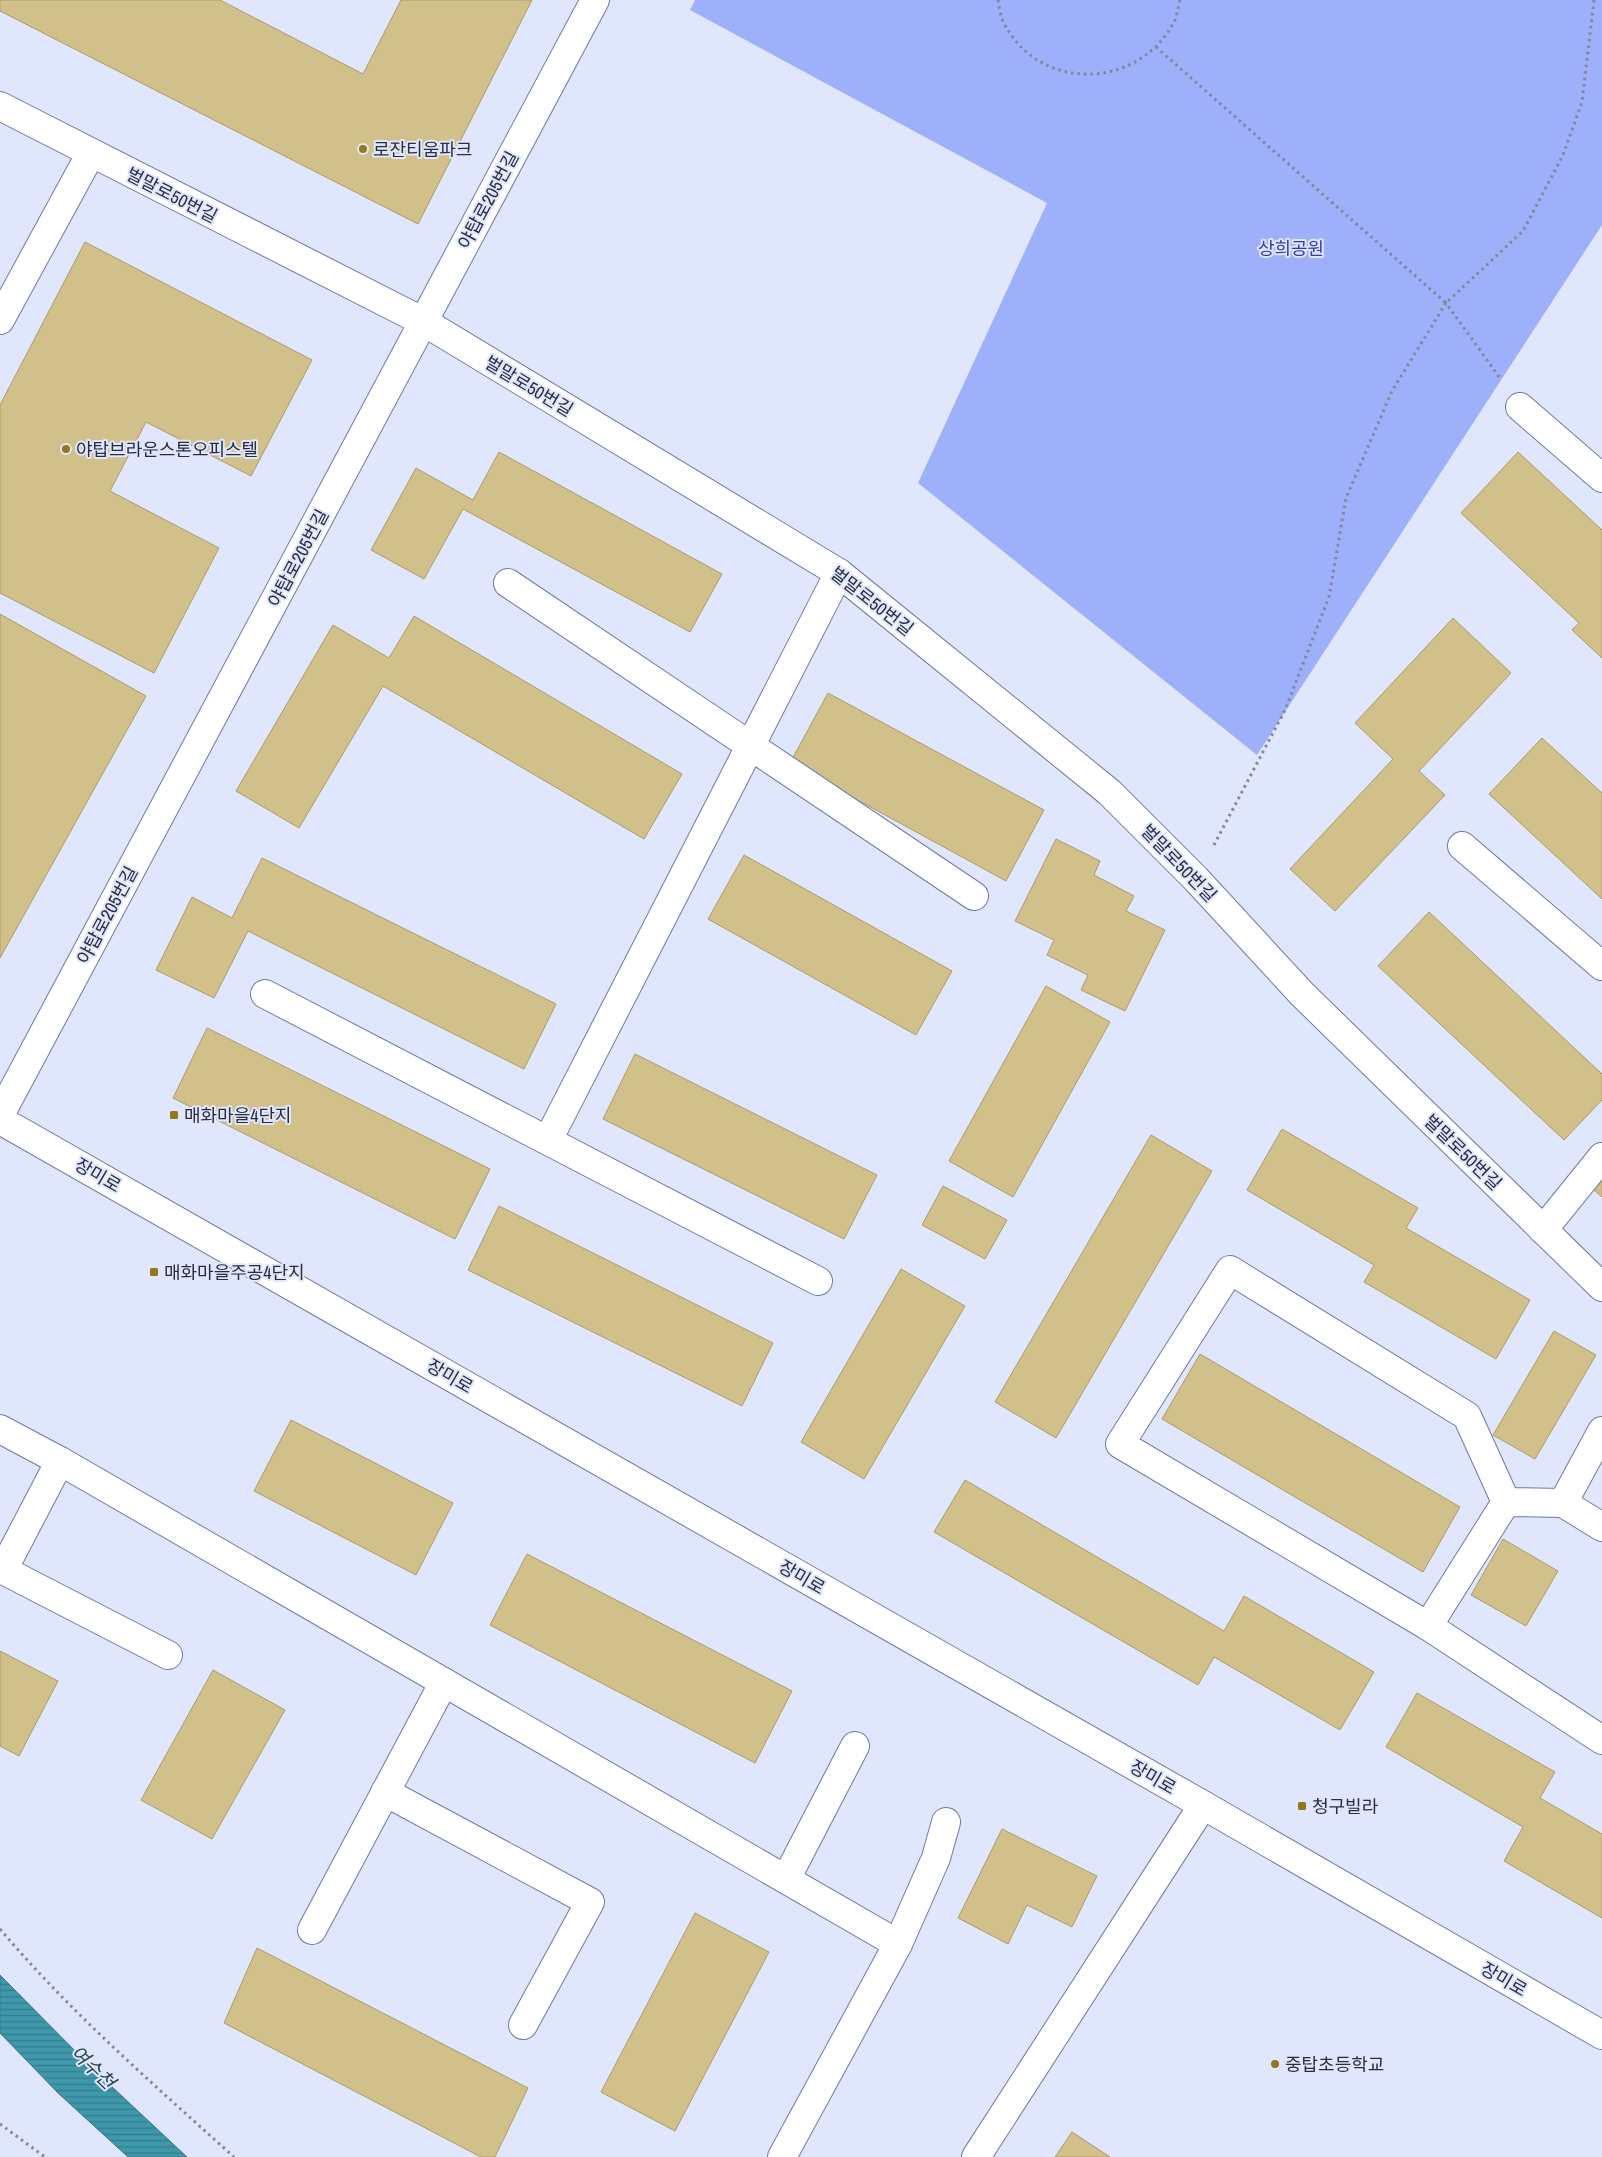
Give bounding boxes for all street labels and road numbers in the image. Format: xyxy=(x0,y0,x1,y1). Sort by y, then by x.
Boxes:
street label: 야탑로205번길 xyxy=(452,147,524,253)
street label: 벌말로50번길 xyxy=(122,161,222,229)
street label: 벌말로50번길 xyxy=(480,350,578,422)
street label: 야탑로205번길 xyxy=(262,505,334,611)
street label: 벌말로50번길 xyxy=(825,561,919,641)
street label: 벌말로50번길 xyxy=(1136,819,1222,907)
street label: 야탑로205번길 xyxy=(71,862,143,968)
street label: 벌말로50번길 xyxy=(1419,1109,1507,1195)
street label: 장미로 xyxy=(70,1152,126,1198)
street label: 장미로 xyxy=(422,1353,478,1399)
street label: 장미로 xyxy=(774,1554,830,1600)
street label: 장미로 xyxy=(1125,1754,1181,1800)
street label: 장미로 xyxy=(1476,1956,1532,2002)

